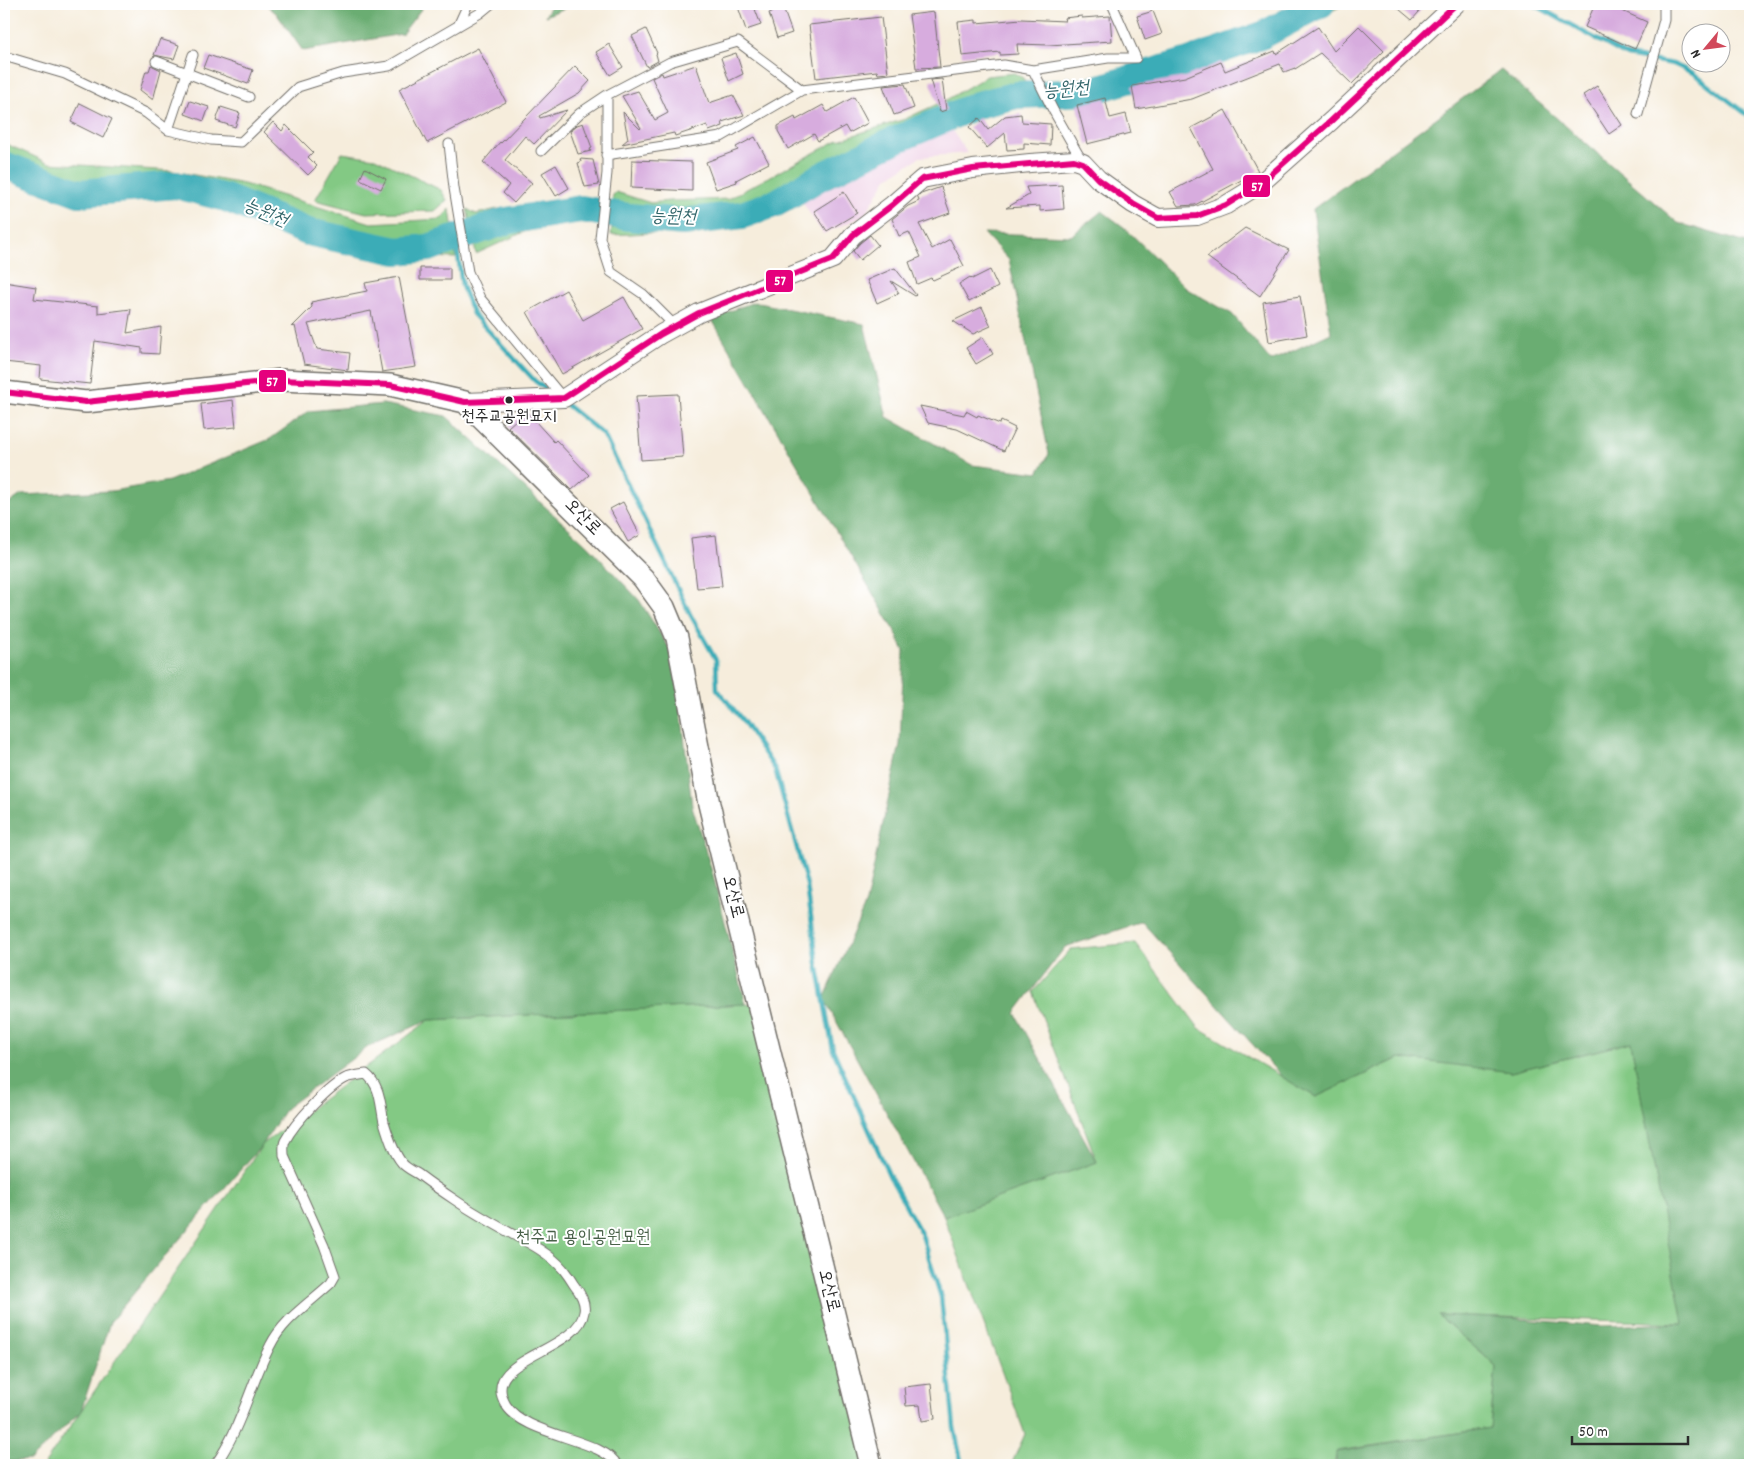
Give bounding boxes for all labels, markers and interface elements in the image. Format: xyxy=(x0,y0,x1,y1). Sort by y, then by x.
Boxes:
north arrow xyxy=(1682,22,1732,72)
text: N xyxy=(1686,45,1707,61)
water label: 능원천 xyxy=(1042,75,1092,106)
line badge: 57 xyxy=(1242,174,1271,198)
text: 57 xyxy=(1251,178,1264,198)
water label: 능원천 xyxy=(239,193,293,236)
water label: 능원천 xyxy=(650,204,698,232)
line badge: 57 xyxy=(765,269,794,293)
text: 57 xyxy=(774,272,787,292)
line badge: 57 xyxy=(258,369,287,393)
text: 57 xyxy=(266,373,279,393)
marker: 천주교공원묘지 xyxy=(504,395,514,405)
place label: 천주교공원묘지 xyxy=(461,406,557,430)
street label: 오산로 xyxy=(558,494,606,542)
street label: 오산로 xyxy=(715,873,749,921)
park label: 천주교 용인공원묘원 xyxy=(516,1226,650,1251)
street label: 오산로 xyxy=(811,1267,845,1315)
scale bar xyxy=(1572,1414,1688,1446)
text: 50 m xyxy=(1579,1422,1608,1444)

